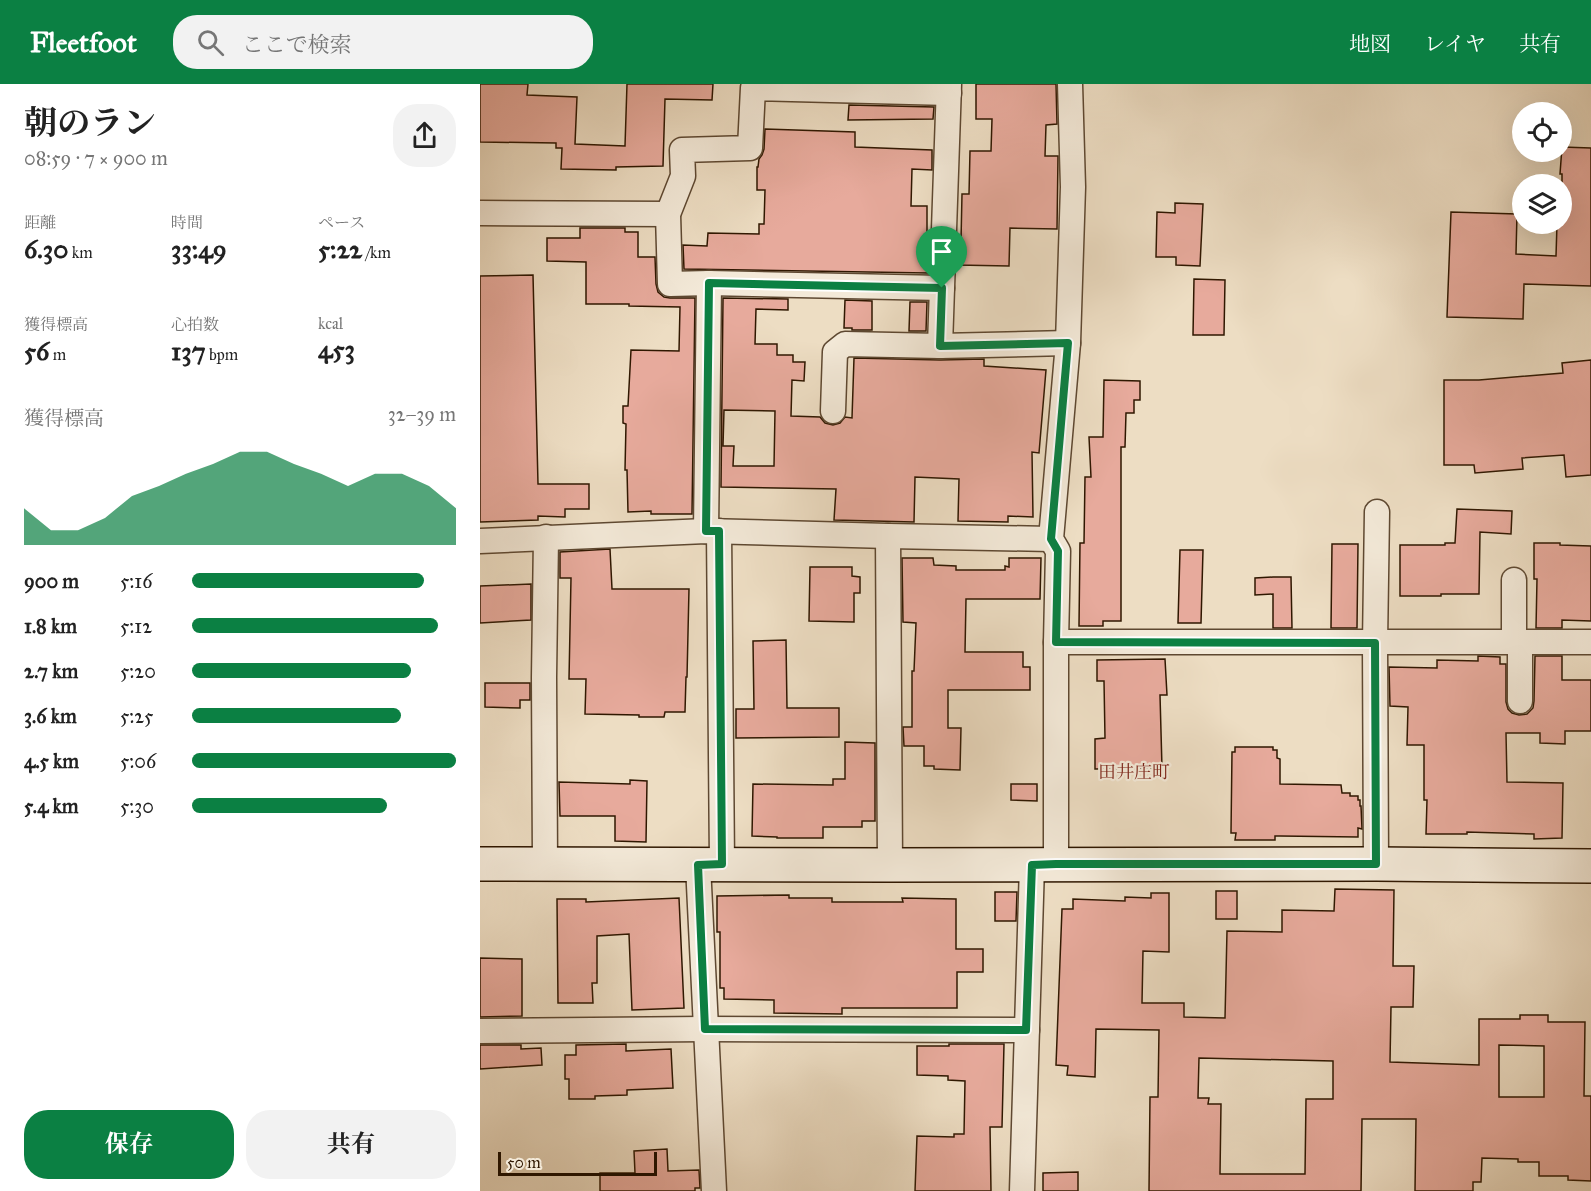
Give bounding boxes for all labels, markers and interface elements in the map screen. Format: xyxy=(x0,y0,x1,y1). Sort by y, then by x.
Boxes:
search box xyxy=(173,15,593,69)
text: Fleetfoot xyxy=(30,25,137,60)
icon: search xyxy=(194,26,227,59)
text: ここで検索 xyxy=(242,31,352,58)
text: 地図 xyxy=(1349,31,1391,57)
text: レイヤ xyxy=(1424,31,1486,57)
text: 共有 xyxy=(1519,31,1561,57)
map controls xyxy=(1512,102,1572,234)
button: locate xyxy=(1512,102,1572,162)
text: 朝のラン xyxy=(24,103,156,143)
button: share xyxy=(393,104,456,167)
text: 08:59 · 7 × 900 m xyxy=(24,146,168,170)
button: layers xyxy=(1512,174,1572,234)
text: 距離 xyxy=(24,213,56,232)
text: 時間 xyxy=(171,213,203,232)
text: ペース xyxy=(318,213,365,232)
pin xyxy=(916,226,967,288)
text: 6.30 xyxy=(24,233,68,265)
text: 33:49 xyxy=(171,233,227,265)
text: 5:22 xyxy=(318,233,362,265)
icon: arrive xyxy=(925,235,958,268)
text: km xyxy=(68,243,93,262)
text: /km xyxy=(362,243,391,262)
text: kcal xyxy=(318,314,343,333)
text: 獲得標高 xyxy=(24,315,88,334)
text: 心拍数 xyxy=(171,315,219,334)
text: 453 xyxy=(318,333,355,365)
text: 56 xyxy=(24,335,49,367)
text: 137 xyxy=(171,335,206,367)
text: m xyxy=(49,345,66,364)
text: bpm xyxy=(206,345,238,364)
text: 32–39 m xyxy=(388,402,456,426)
text: 獲得標高 xyxy=(24,406,104,430)
text: 900 m xyxy=(24,569,79,593)
text: 5:16 xyxy=(120,569,152,593)
text: 1.8 km xyxy=(24,614,77,638)
text: 5:12 xyxy=(120,614,152,638)
text: 2.7 km xyxy=(24,659,78,683)
text: 5:20 xyxy=(120,659,156,683)
text: 3.6 km xyxy=(24,704,77,728)
text: 5:25 xyxy=(120,704,153,728)
text: 4.5 km xyxy=(24,749,79,773)
text: 5:06 xyxy=(120,749,156,773)
district label: 田井庄町 xyxy=(1098,761,1170,783)
text: 5.4 km xyxy=(24,794,79,818)
text: 5:30 xyxy=(120,794,154,818)
button: 保存 xyxy=(24,1110,234,1179)
button: 共有 xyxy=(246,1110,456,1179)
scale bar xyxy=(498,1149,657,1176)
text: 50 m xyxy=(507,1153,541,1172)

